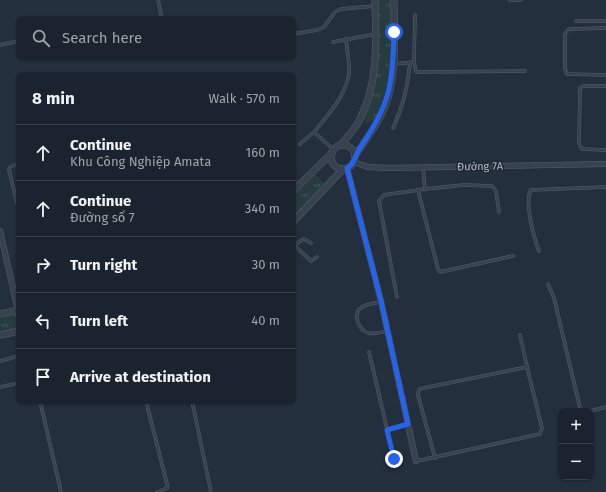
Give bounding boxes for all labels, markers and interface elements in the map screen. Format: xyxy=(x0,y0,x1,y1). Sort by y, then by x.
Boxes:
search box xyxy=(16,16,296,60)
route start xyxy=(385,23,403,41)
icon: search xyxy=(30,27,52,49)
text: Search here xyxy=(62,29,142,47)
text: 8 min xyxy=(32,88,75,109)
text: Walk · 570 m xyxy=(209,91,280,106)
text: Continue xyxy=(70,136,131,154)
icon: ahead xyxy=(32,142,54,164)
text: 160 m xyxy=(246,145,280,160)
text: Khu Công Nghiệp Amata xyxy=(70,154,211,169)
street label: Đường 7A xyxy=(457,160,504,173)
text: Continue xyxy=(70,192,131,210)
icon: ahead xyxy=(32,198,54,220)
text: 340 m xyxy=(245,201,280,216)
text: Đường số 7 xyxy=(70,210,135,225)
icon: right xyxy=(32,254,54,276)
text: Turn right xyxy=(70,256,137,274)
text: 30 m xyxy=(252,257,280,272)
icon: left xyxy=(32,310,54,332)
text: Turn left xyxy=(70,312,128,330)
text: 40 m xyxy=(251,313,280,328)
icon: arrive xyxy=(32,366,54,388)
text: Arrive at destination xyxy=(70,368,211,386)
map controls xyxy=(558,408,594,480)
button: + xyxy=(558,408,594,444)
button: − xyxy=(558,444,594,480)
route end xyxy=(385,450,403,468)

